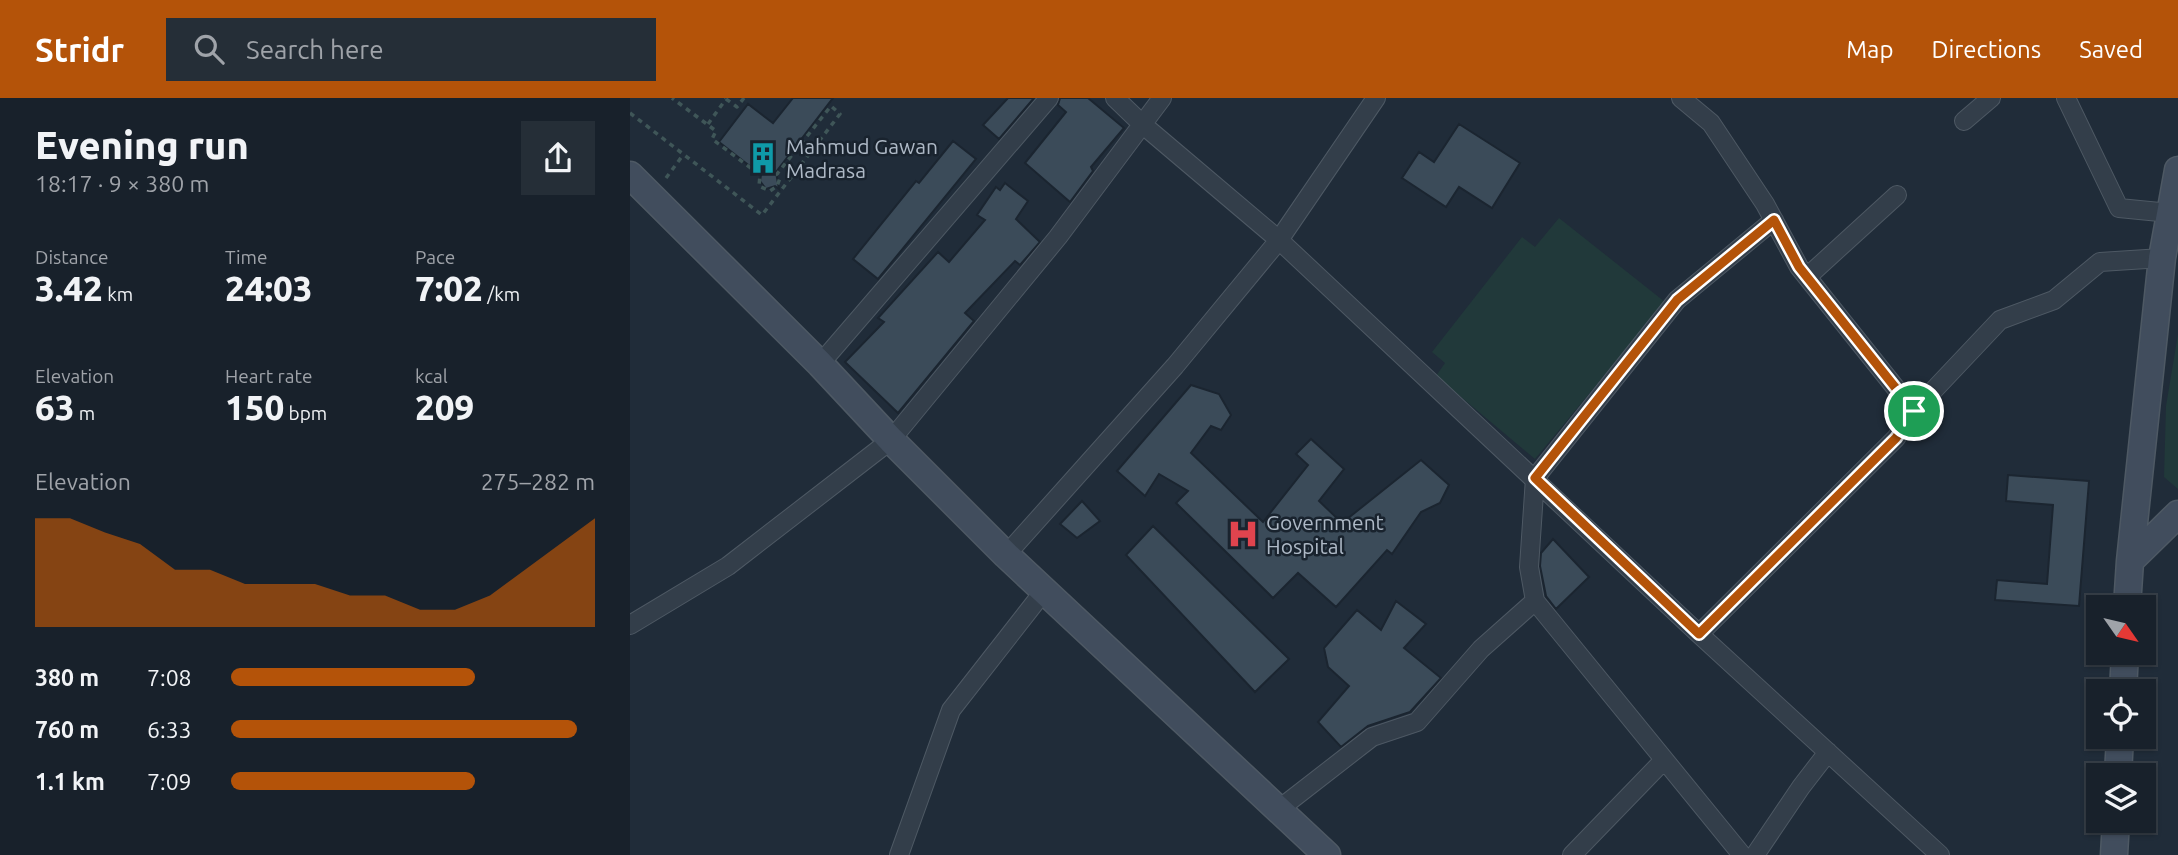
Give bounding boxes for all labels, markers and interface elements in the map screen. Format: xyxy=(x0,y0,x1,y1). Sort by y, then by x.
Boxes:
search box xyxy=(166,18,656,81)
icon: search xyxy=(190,30,228,68)
text: Stridr xyxy=(35,31,124,68)
text: Search here xyxy=(246,35,383,64)
text: Map xyxy=(1846,36,1893,63)
text: Directions xyxy=(1931,36,2041,63)
text: Saved xyxy=(2079,36,2143,63)
button: share xyxy=(521,121,595,195)
text: Evening run xyxy=(35,124,249,166)
place label: Mahmud Gawan Madrasa xyxy=(786,134,938,182)
building icon: Mahmud Gawan Madrasa xyxy=(746,141,780,175)
text: 18:17 · 9 × 380 m xyxy=(35,171,209,196)
text: Distance xyxy=(35,246,109,268)
text: Time xyxy=(225,246,267,268)
text: Pace xyxy=(415,246,455,268)
text: 3.42 xyxy=(35,268,103,308)
text: 24:03 xyxy=(225,268,313,308)
text: 7:02 xyxy=(415,268,483,308)
text: km xyxy=(103,283,133,305)
text: /km xyxy=(483,283,520,305)
text: Elevation xyxy=(35,365,114,387)
text: Heart rate xyxy=(225,365,312,387)
text: kcal xyxy=(415,365,448,387)
pin xyxy=(1884,381,1944,441)
text: 63 xyxy=(35,387,74,427)
text: 150 xyxy=(225,387,284,427)
text: 209 xyxy=(415,387,474,427)
icon: arrive xyxy=(1895,392,1933,430)
text: m xyxy=(74,402,95,424)
text: bpm xyxy=(284,402,327,424)
text: Elevation xyxy=(35,469,131,494)
text: 275–282 m xyxy=(481,469,595,494)
place label: Government Hospital xyxy=(1266,510,1384,558)
hospital icon: Government Hospital xyxy=(1226,517,1260,551)
north arrow xyxy=(2086,595,2156,665)
map controls xyxy=(2086,595,2156,833)
text: 380 m xyxy=(35,665,99,690)
text: 7:08 xyxy=(147,665,192,690)
button: locate xyxy=(2086,679,2156,749)
text: 760 m xyxy=(35,717,99,742)
text: 6:33 xyxy=(147,717,192,742)
button: layers xyxy=(2086,763,2156,833)
text: 1.1 km xyxy=(35,769,105,794)
text: 7:09 xyxy=(147,769,192,794)

